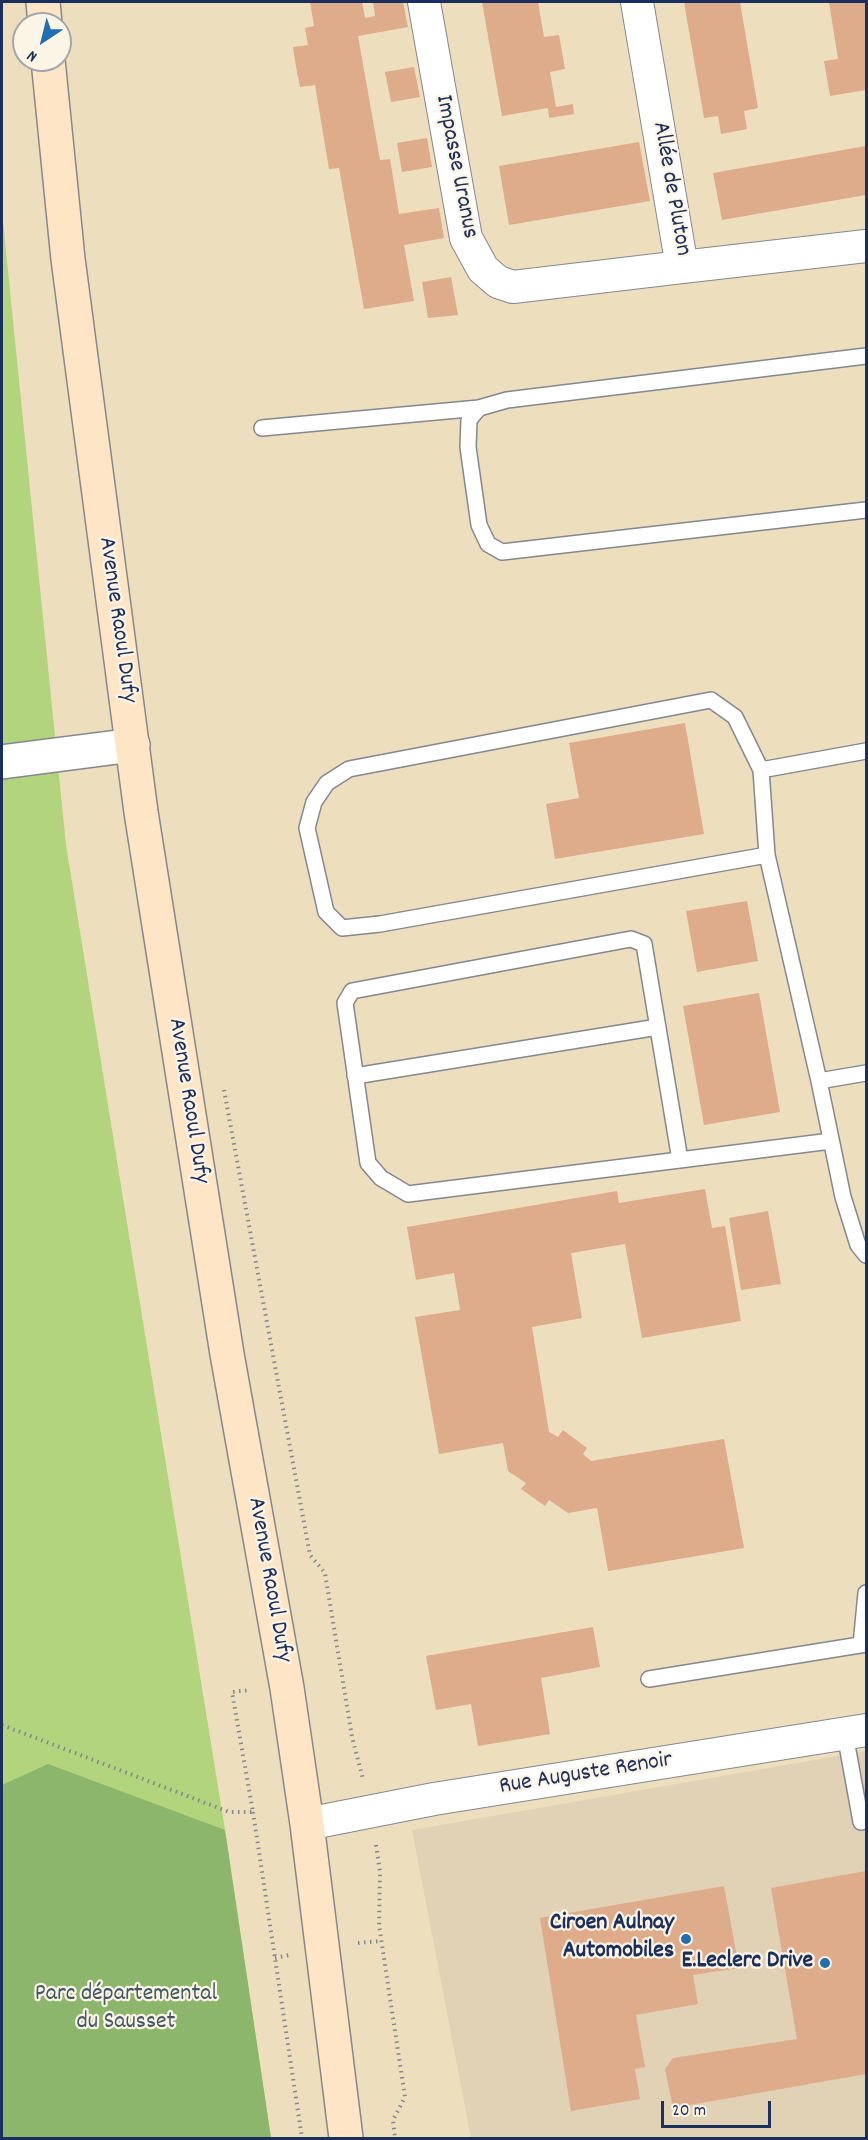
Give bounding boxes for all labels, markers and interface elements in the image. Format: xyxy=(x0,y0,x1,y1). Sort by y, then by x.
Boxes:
north arrow xyxy=(12,12,72,72)
text: N xyxy=(23,44,42,67)
street label: Impasse Uranus xyxy=(427,93,483,241)
street label: Allée de Pluton xyxy=(644,120,696,258)
street label: Avenue Raoul Dufy xyxy=(90,535,142,705)
street label: Avenue Raoul Dufy xyxy=(160,1016,214,1186)
street label: Avenue Raoul Dufy xyxy=(239,1495,297,1665)
street label: Rue Auguste Renoir xyxy=(497,1747,675,1803)
place label: Ciroen Aulnay Automobiles xyxy=(550,1911,674,1967)
marker: Ciroen Aulnay Automobiles xyxy=(679,1932,693,1946)
place label: E.Leclerc Drive xyxy=(682,1949,813,1977)
marker: E.Leclerc Drive xyxy=(818,1956,832,1970)
park label: Parc départemental du Sausset xyxy=(35,1982,217,2038)
scale bar xyxy=(664,2089,774,2127)
text: 20 m xyxy=(672,2099,706,2124)

